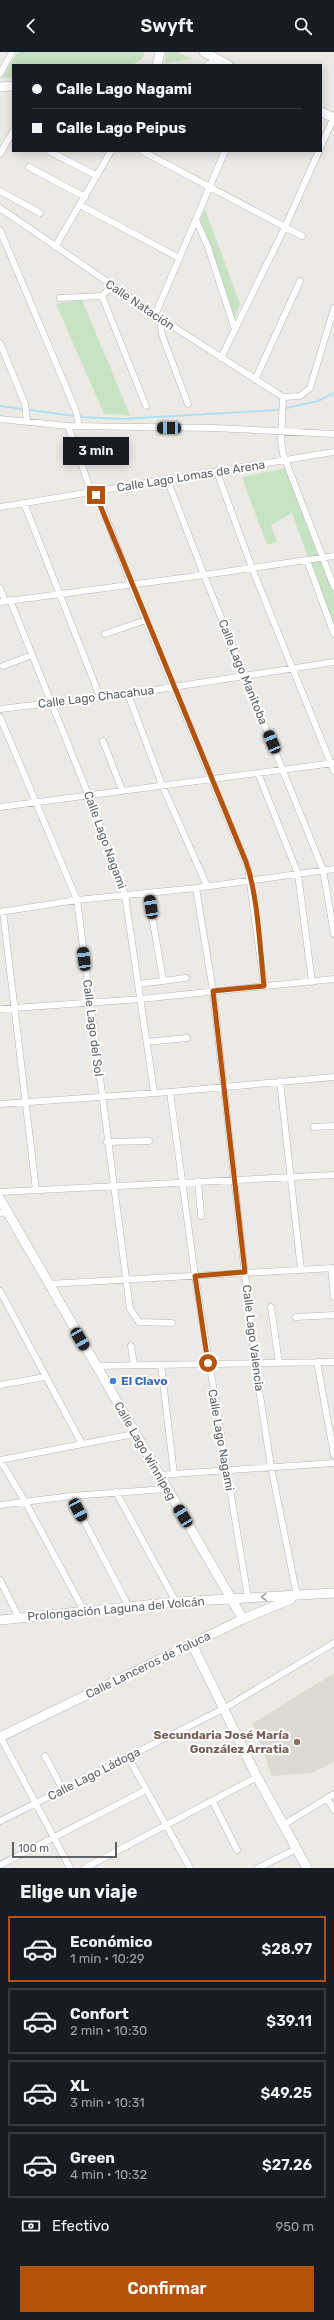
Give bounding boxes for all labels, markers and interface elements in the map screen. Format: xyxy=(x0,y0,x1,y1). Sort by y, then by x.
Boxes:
icon: back xyxy=(20,15,42,37)
text: Swyft xyxy=(141,15,193,37)
icon: search xyxy=(292,15,314,37)
text: Calle Lago Nagami xyxy=(56,80,192,98)
text: Calle Lago Peipus xyxy=(56,119,186,137)
street label: Calle Natación xyxy=(103,277,177,333)
car xyxy=(157,422,181,434)
callout: 3 min xyxy=(63,437,129,465)
text: 3 min xyxy=(79,443,113,458)
street label: Calle Lago Lomas de Arena xyxy=(116,457,266,495)
route end xyxy=(87,486,105,504)
street label: Calle Lago Manitoba xyxy=(216,617,270,727)
street label: Calle Lago Chacahua xyxy=(37,683,155,711)
car xyxy=(262,729,282,755)
street label: Calle Lago Nagami xyxy=(81,789,129,891)
car xyxy=(143,894,159,920)
car xyxy=(77,946,91,972)
street label: Calle Lago del Sol xyxy=(80,979,106,1077)
street label: Calle Lago Valencia xyxy=(240,1284,266,1392)
car xyxy=(69,1326,91,1352)
route start xyxy=(199,1354,217,1372)
place label: El Clavo xyxy=(121,1374,168,1388)
marker: El Clavo xyxy=(108,1376,118,1386)
street label: Calle Lago Nagami xyxy=(205,1388,237,1492)
street label: Calle Lago Winnipeg xyxy=(111,1399,179,1503)
car xyxy=(67,1497,89,1523)
car xyxy=(172,1503,194,1529)
one-way arrow xyxy=(261,1593,267,1602)
street label: Prolongación Laguna del Volcán xyxy=(27,1594,205,1624)
street label: Calle Lanceros de Toluca xyxy=(83,1629,213,1701)
place label: Secundaria José María González Arratia xyxy=(154,1728,289,1756)
marker: Secundaria José María González Arratia xyxy=(292,1737,302,1747)
street label: Calle Lago Ládoga xyxy=(46,1745,142,1803)
scale bar xyxy=(12,1840,117,1859)
text: 100 m xyxy=(18,1842,49,1855)
text: Elige un viaje xyxy=(20,1881,137,1903)
icon: car xyxy=(22,1931,58,1967)
text: Económico xyxy=(70,1933,152,1951)
text: $28.97 xyxy=(261,1940,312,1958)
text: 1 min · 10:29 xyxy=(70,1951,144,1966)
icon: car xyxy=(22,2003,58,2039)
text: Confort xyxy=(70,2005,129,2023)
text: $39.11 xyxy=(266,2012,312,2030)
text: 2 min · 10:30 xyxy=(70,2023,147,2038)
icon: car xyxy=(22,2075,58,2111)
text: XL xyxy=(70,2077,89,2095)
text: $49.25 xyxy=(260,2084,312,2102)
text: 3 min · 10:31 xyxy=(70,2095,145,2110)
icon: car xyxy=(22,2147,58,2183)
text: Green xyxy=(70,2149,115,2167)
text: $27.26 xyxy=(262,2156,312,2174)
text: 4 min · 10:32 xyxy=(70,2167,147,2182)
icon: cash xyxy=(20,2215,42,2237)
text: Efectivo xyxy=(52,2217,109,2235)
text: 950 m xyxy=(276,2219,314,2234)
button: Confirmar xyxy=(20,2266,314,2312)

